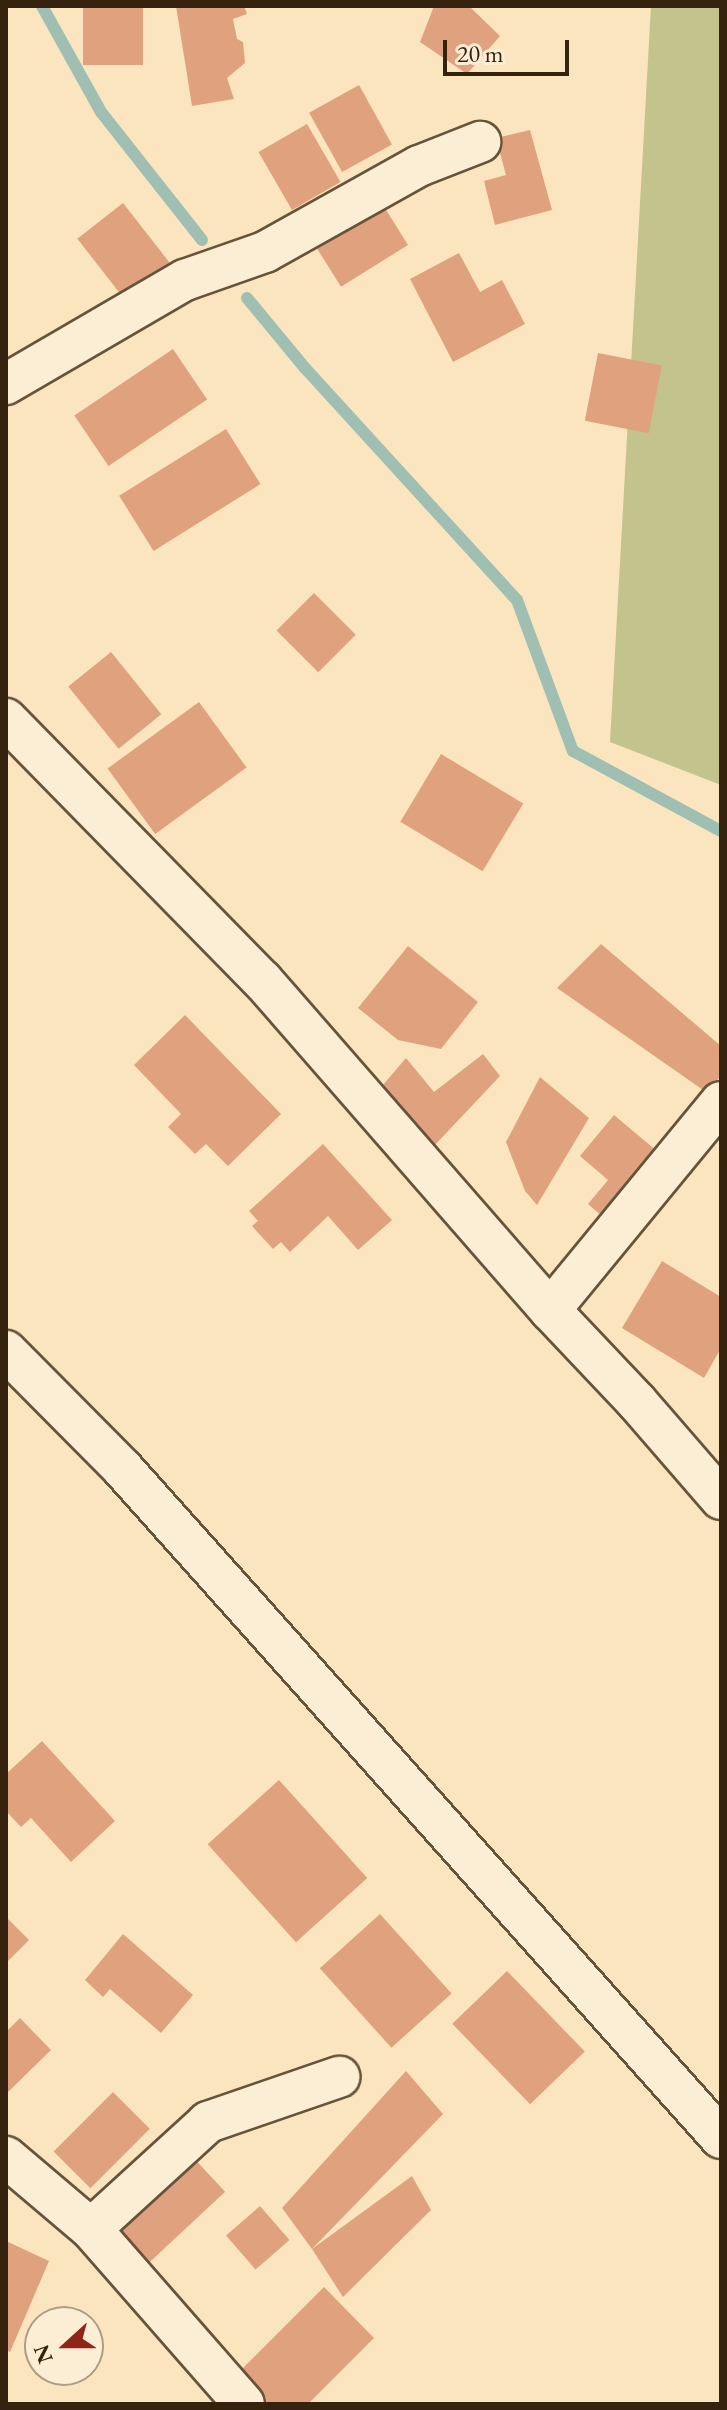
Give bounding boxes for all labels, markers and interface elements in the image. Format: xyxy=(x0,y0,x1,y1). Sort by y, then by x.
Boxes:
scale bar xyxy=(447,24,573,74)
text: 20 m xyxy=(457,38,504,69)
north arrow xyxy=(24,2306,104,2386)
text: N xyxy=(26,2341,60,2368)

